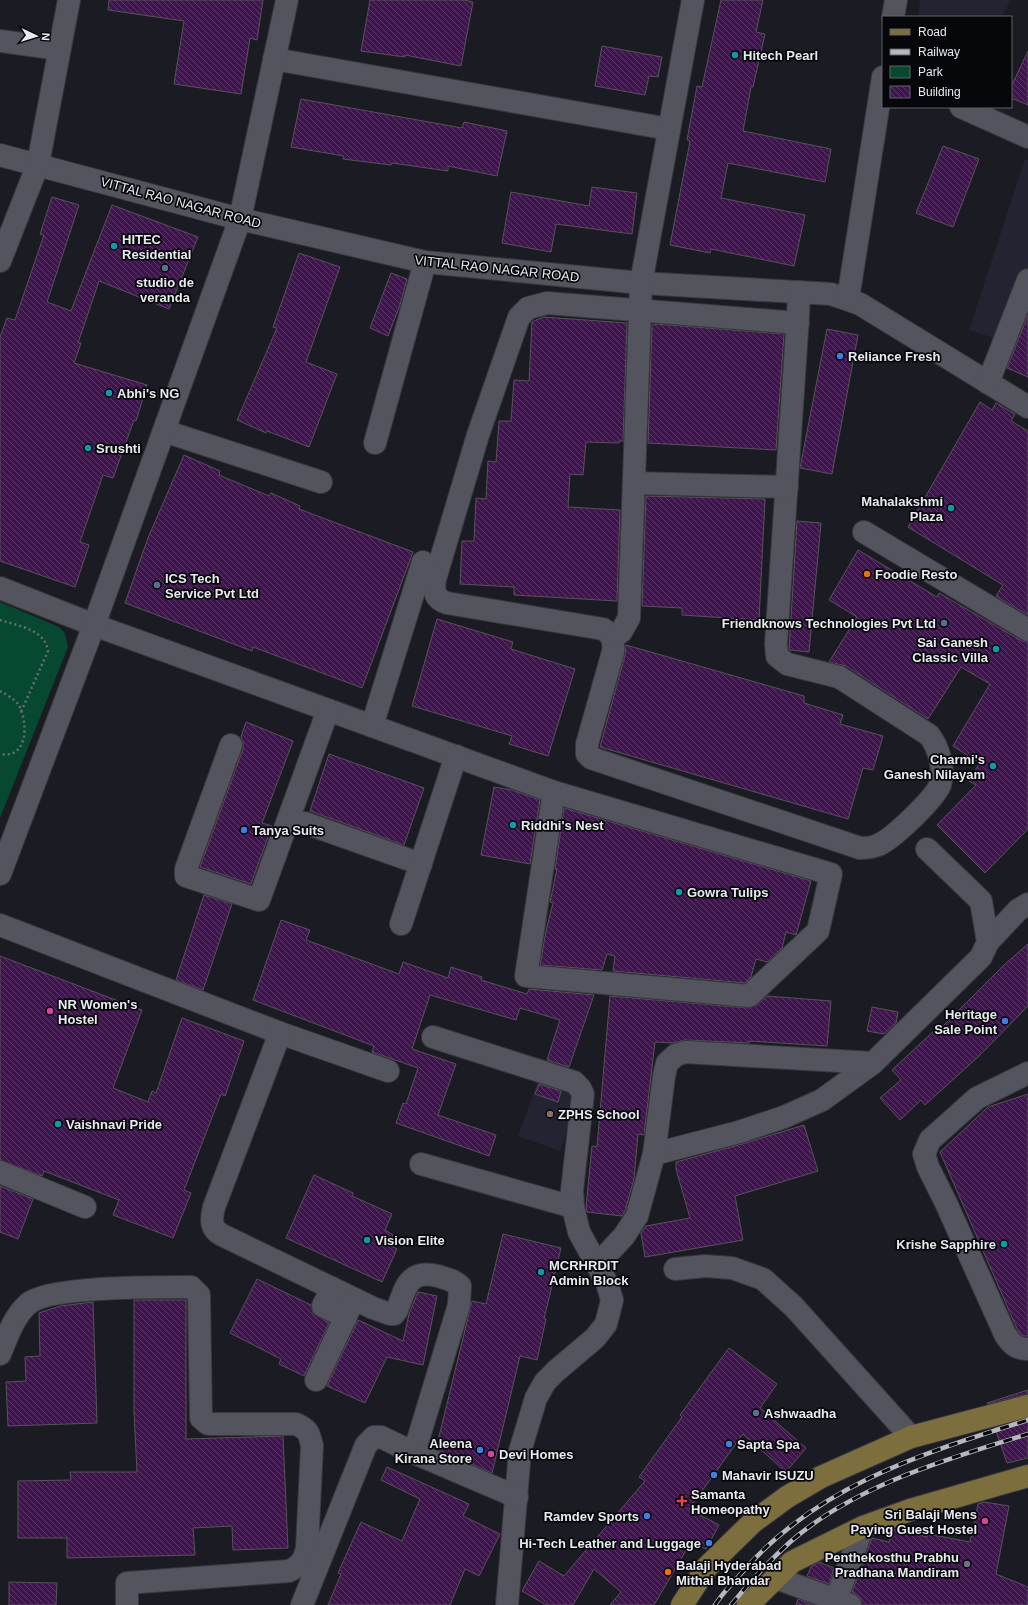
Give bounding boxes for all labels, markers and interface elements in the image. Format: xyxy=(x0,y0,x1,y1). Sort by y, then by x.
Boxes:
north arrow xyxy=(16,16,56,56)
legend xyxy=(882,16,1012,108)
text: Road xyxy=(918,25,947,39)
text: N xyxy=(40,32,52,41)
text: Railway xyxy=(918,45,960,59)
place label: Hitech Pearl xyxy=(743,48,818,63)
marker: Hitech Pearl xyxy=(730,50,740,60)
text: Park xyxy=(918,65,944,79)
text: Building xyxy=(918,85,961,99)
street label: VITTAL RAO NAGAR ROAD xyxy=(99,174,263,231)
place label: HITEC Residential xyxy=(122,232,191,262)
marker: HITEC Residential xyxy=(109,241,119,251)
street label: VITTAL RAO NAGAR ROAD xyxy=(414,252,580,285)
marker: studio de veranda xyxy=(160,263,170,273)
place label: studio de veranda xyxy=(136,275,194,305)
place label: Reliance Fresh xyxy=(848,349,941,364)
marker: Reliance Fresh xyxy=(835,351,845,361)
place label: Abhi's NG xyxy=(117,386,179,401)
marker: Abhi's NG xyxy=(104,388,114,398)
place label: Srushti xyxy=(96,441,141,456)
marker: Srushti xyxy=(83,443,93,453)
place label: Mahalakshmi Plaza xyxy=(861,494,944,524)
marker: Mahalakshmi Plaza xyxy=(946,503,956,513)
place label: Foodie Resto xyxy=(875,567,957,582)
marker: Foodie Resto xyxy=(862,569,872,579)
place label: ICS Tech Service Pvt Ltd xyxy=(165,571,259,601)
marker: ICS Tech Service Pvt Ltd xyxy=(152,580,162,590)
place label: Friendknows Technologies Pvt Ltd xyxy=(722,616,936,631)
marker: Friendknows Technologies Pvt Ltd xyxy=(939,618,949,628)
place label: Sai Ganesh Classic Villa xyxy=(912,635,989,665)
marker: Sai Ganesh Classic Villa xyxy=(991,644,1001,654)
place label: Charmi's Ganesh Nilayam xyxy=(884,752,985,782)
marker: Charmi's Ganesh Nilayam xyxy=(988,761,998,771)
place label: Riddhi's Nest xyxy=(521,818,604,833)
marker: Riddhi's Nest xyxy=(508,820,518,830)
place label: Tanya Suits xyxy=(252,823,324,838)
marker: Tanya Suits xyxy=(239,825,249,835)
place label: Gowra Tulips xyxy=(687,885,768,900)
marker: Gowra Tulips xyxy=(674,887,684,897)
place label: NR Women's Hostel xyxy=(58,997,137,1027)
marker: NR Women's Hostel xyxy=(45,1006,55,1016)
place label: Heritage Sale Point xyxy=(934,1007,998,1037)
marker: Heritage Sale Point xyxy=(1000,1016,1010,1026)
place label: ZPHS School xyxy=(558,1107,640,1122)
marker: ZPHS School xyxy=(545,1109,555,1119)
place label: Vaishnavi Pride xyxy=(66,1117,162,1132)
marker: Vaishnavi Pride xyxy=(53,1119,63,1129)
place label: Vision Elite xyxy=(375,1233,445,1248)
marker: Vision Elite xyxy=(362,1235,372,1245)
place label: Krishe Sapphire xyxy=(896,1237,996,1252)
marker: Krishe Sapphire xyxy=(999,1239,1009,1249)
place label: MCRHRDIT Admin Block xyxy=(549,1258,629,1288)
marker: MCRHRDIT Admin Block xyxy=(536,1267,546,1277)
place label: Ashwaadha xyxy=(764,1406,837,1421)
marker: Ashwaadha xyxy=(751,1408,761,1418)
place label: Aleena Kirana Store xyxy=(395,1436,473,1466)
place label: Sapta Spa xyxy=(737,1437,801,1452)
marker: Sapta Spa xyxy=(724,1439,734,1449)
marker: Aleena Kirana Store xyxy=(475,1445,485,1455)
place label: Devi Homes xyxy=(499,1447,573,1462)
marker: Devi Homes xyxy=(486,1449,496,1459)
place label: Mahavir ISUZU xyxy=(722,1468,814,1483)
marker: Mahavir ISUZU xyxy=(709,1470,719,1480)
place label: Samanta Homeopathy xyxy=(691,1487,771,1517)
marker: Samanta Homeopathy xyxy=(676,1495,688,1507)
place label: Sri Balaji Mens Paying Guest Hostel xyxy=(851,1507,977,1537)
place label: Ramdev Sports xyxy=(544,1509,639,1524)
marker: Ramdev Sports xyxy=(642,1511,652,1521)
marker: Sri Balaji Mens Paying Guest Hostel xyxy=(980,1516,990,1526)
place label: Hi-Tech Leather and Luggage xyxy=(519,1536,701,1551)
marker: Hi-Tech Leather and Luggage xyxy=(704,1538,714,1548)
place label: Penthekosthu Prabhu Pradhana Mandiram xyxy=(825,1550,959,1580)
place label: Balaji Hyderabad Mithai Bhandar xyxy=(676,1558,782,1588)
marker: Penthekosthu Prabhu Pradhana Mandiram xyxy=(962,1559,972,1569)
marker: Balaji Hyderabad Mithai Bhandar xyxy=(663,1567,673,1577)

